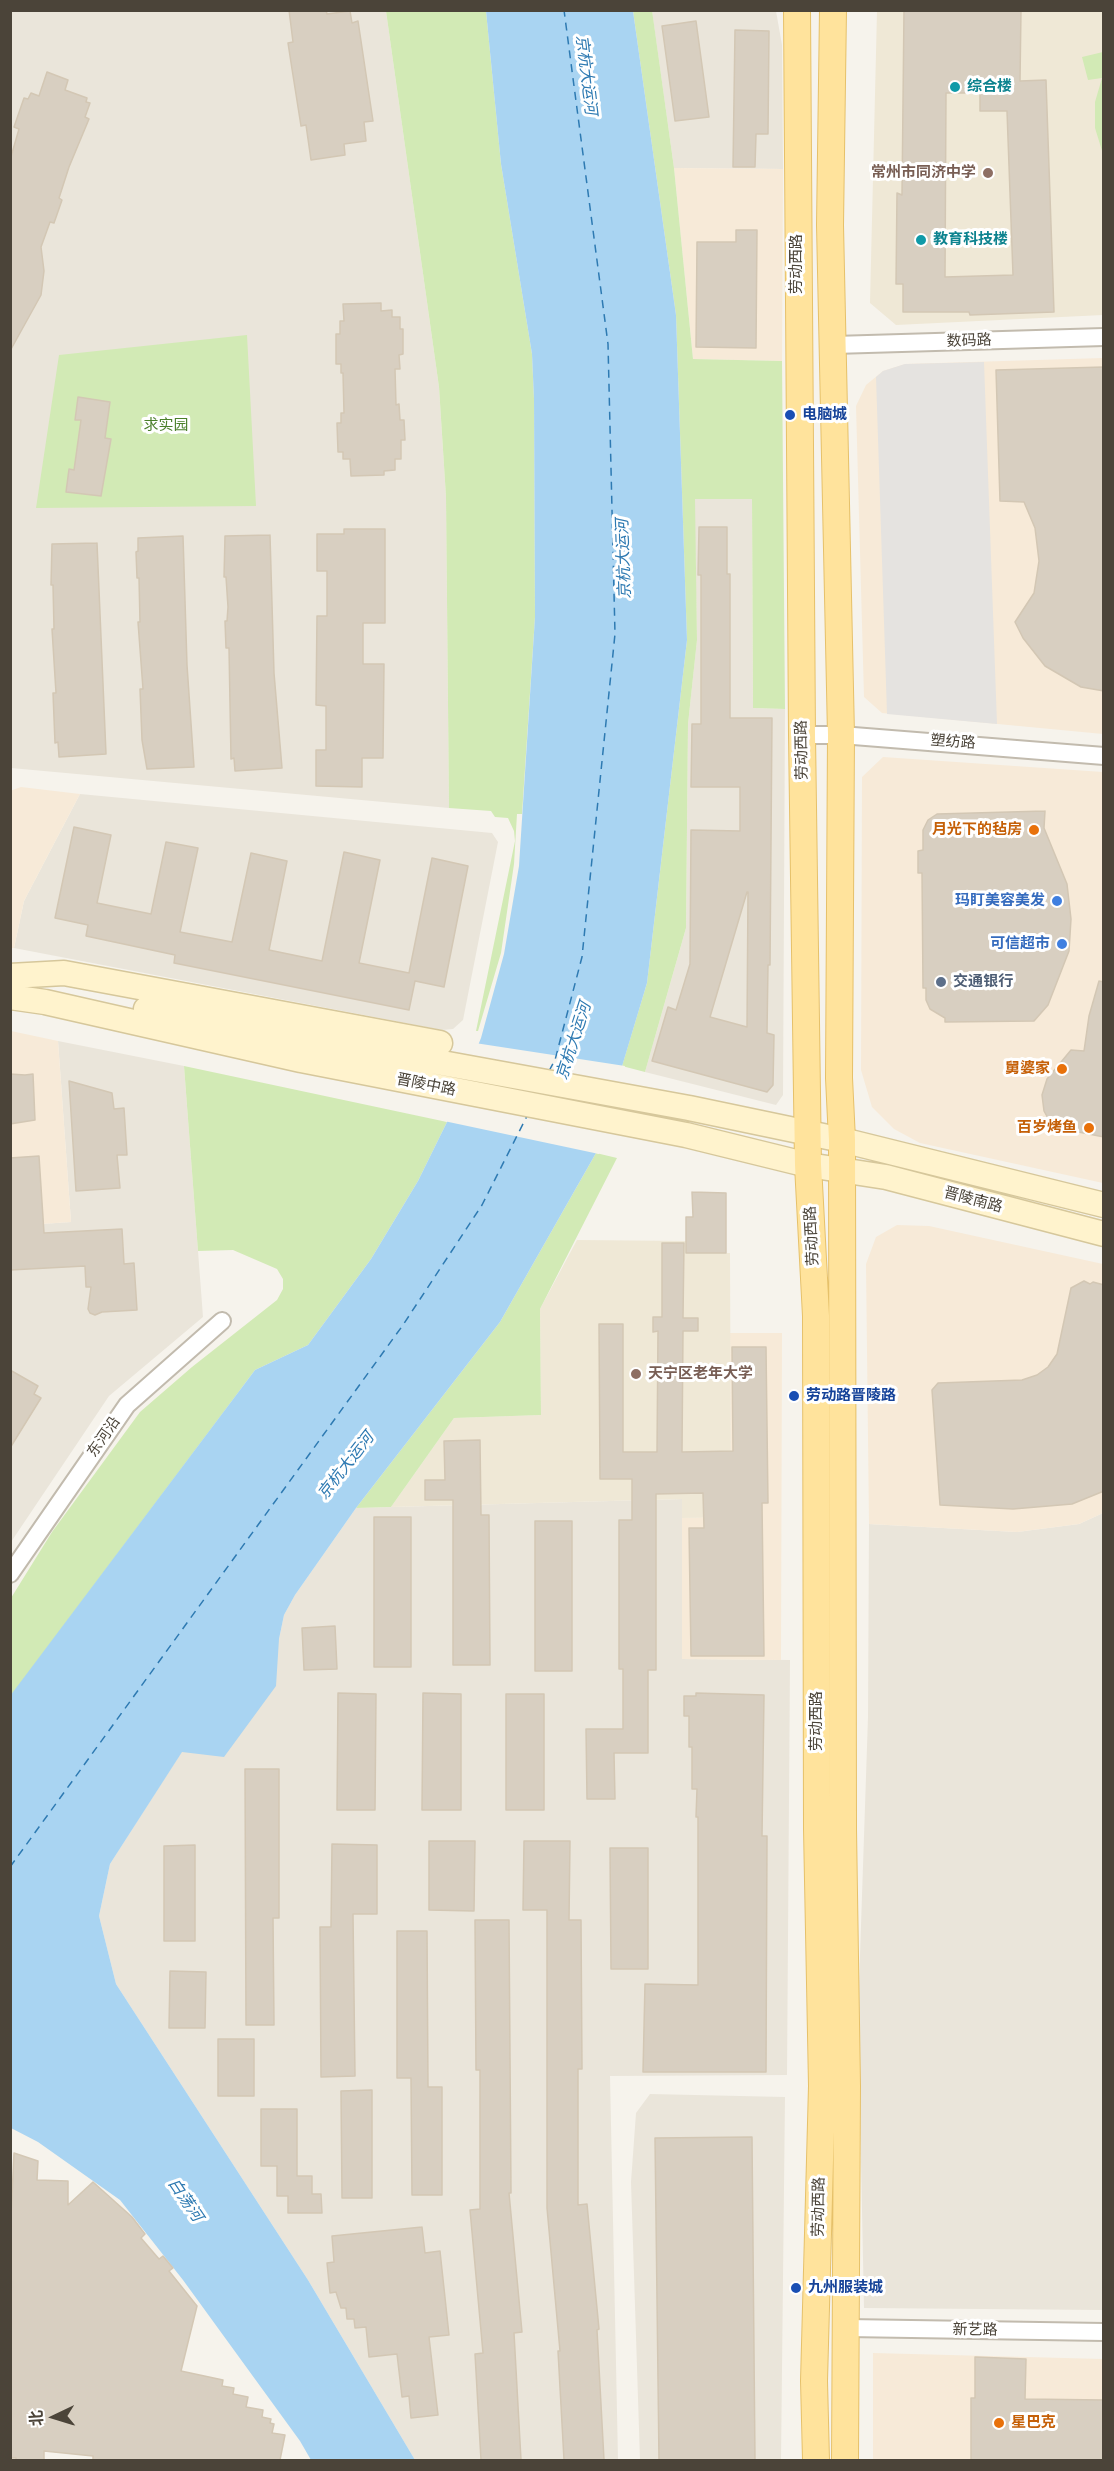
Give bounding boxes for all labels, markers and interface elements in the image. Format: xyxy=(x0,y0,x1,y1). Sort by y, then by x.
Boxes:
water label: 京杭大运河 xyxy=(572,34,600,116)
place label: 综合楼 xyxy=(967,78,1012,96)
marker: 综合楼 xyxy=(948,80,962,94)
place label: 常州市同济中学 xyxy=(871,164,976,182)
marker: 常州市同济中学 xyxy=(981,166,995,180)
place label: 教育科技楼 xyxy=(933,231,1008,249)
marker: 教育科技楼 xyxy=(914,233,928,247)
street label: 劳动西路 xyxy=(788,234,806,294)
street label: 数码路 xyxy=(946,331,992,351)
place label: 电脑城 xyxy=(802,406,847,424)
marker: 电脑城 xyxy=(783,408,797,422)
park label: 求实园 xyxy=(144,417,188,435)
water label: 京杭大运河 xyxy=(613,519,635,599)
street label: 劳动西路 xyxy=(792,720,812,780)
street label: 塑纺路 xyxy=(930,731,976,753)
place label: 月光下的毡房 xyxy=(932,821,1022,839)
marker: 月光下的毡房 xyxy=(1027,823,1041,837)
place label: 玛盯美容美发 xyxy=(955,892,1045,910)
marker: 玛盯美容美发 xyxy=(1050,894,1064,908)
place label: 可信超市 xyxy=(990,935,1050,953)
marker: 可信超市 xyxy=(1055,937,1069,951)
place label: 交通银行 xyxy=(953,973,1013,991)
marker: 交通银行 xyxy=(934,975,948,989)
water label: 京杭大运河 xyxy=(553,1000,595,1082)
place label: 舅婆家 xyxy=(1005,1060,1050,1078)
marker: 舅婆家 xyxy=(1055,1062,1069,1076)
street label: 晋陵中路 xyxy=(395,1070,457,1100)
place label: 百岁烤鱼 xyxy=(1017,1119,1077,1137)
marker: 百岁烤鱼 xyxy=(1082,1121,1096,1135)
street label: 晋陵南路 xyxy=(942,1184,1004,1216)
street label: 劳动西路 xyxy=(801,1206,823,1266)
place label: 天宁区老年大学 xyxy=(648,1365,753,1383)
marker: 天宁区老年大学 xyxy=(629,1367,643,1381)
place label: 劳动路晋陵路 xyxy=(806,1387,896,1405)
marker: 劳动路晋陵路 xyxy=(787,1389,801,1403)
street label: 东河沿 xyxy=(84,1413,124,1461)
water label: 京杭大运河 xyxy=(314,1429,378,1503)
street label: 劳动西路 xyxy=(808,1691,826,1751)
water label: 白荡河 xyxy=(164,2175,206,2225)
street label: 劳动西路 xyxy=(809,2177,829,2237)
place label: 九州服装城 xyxy=(808,2279,883,2297)
marker: 九州服装城 xyxy=(789,2281,803,2295)
street label: 新艺路 xyxy=(952,2321,998,2339)
north arrow xyxy=(24,2387,84,2447)
text: 北 xyxy=(26,2410,47,2427)
place label: 星巴克 xyxy=(1011,2414,1056,2432)
marker: 星巴克 xyxy=(992,2416,1006,2430)

